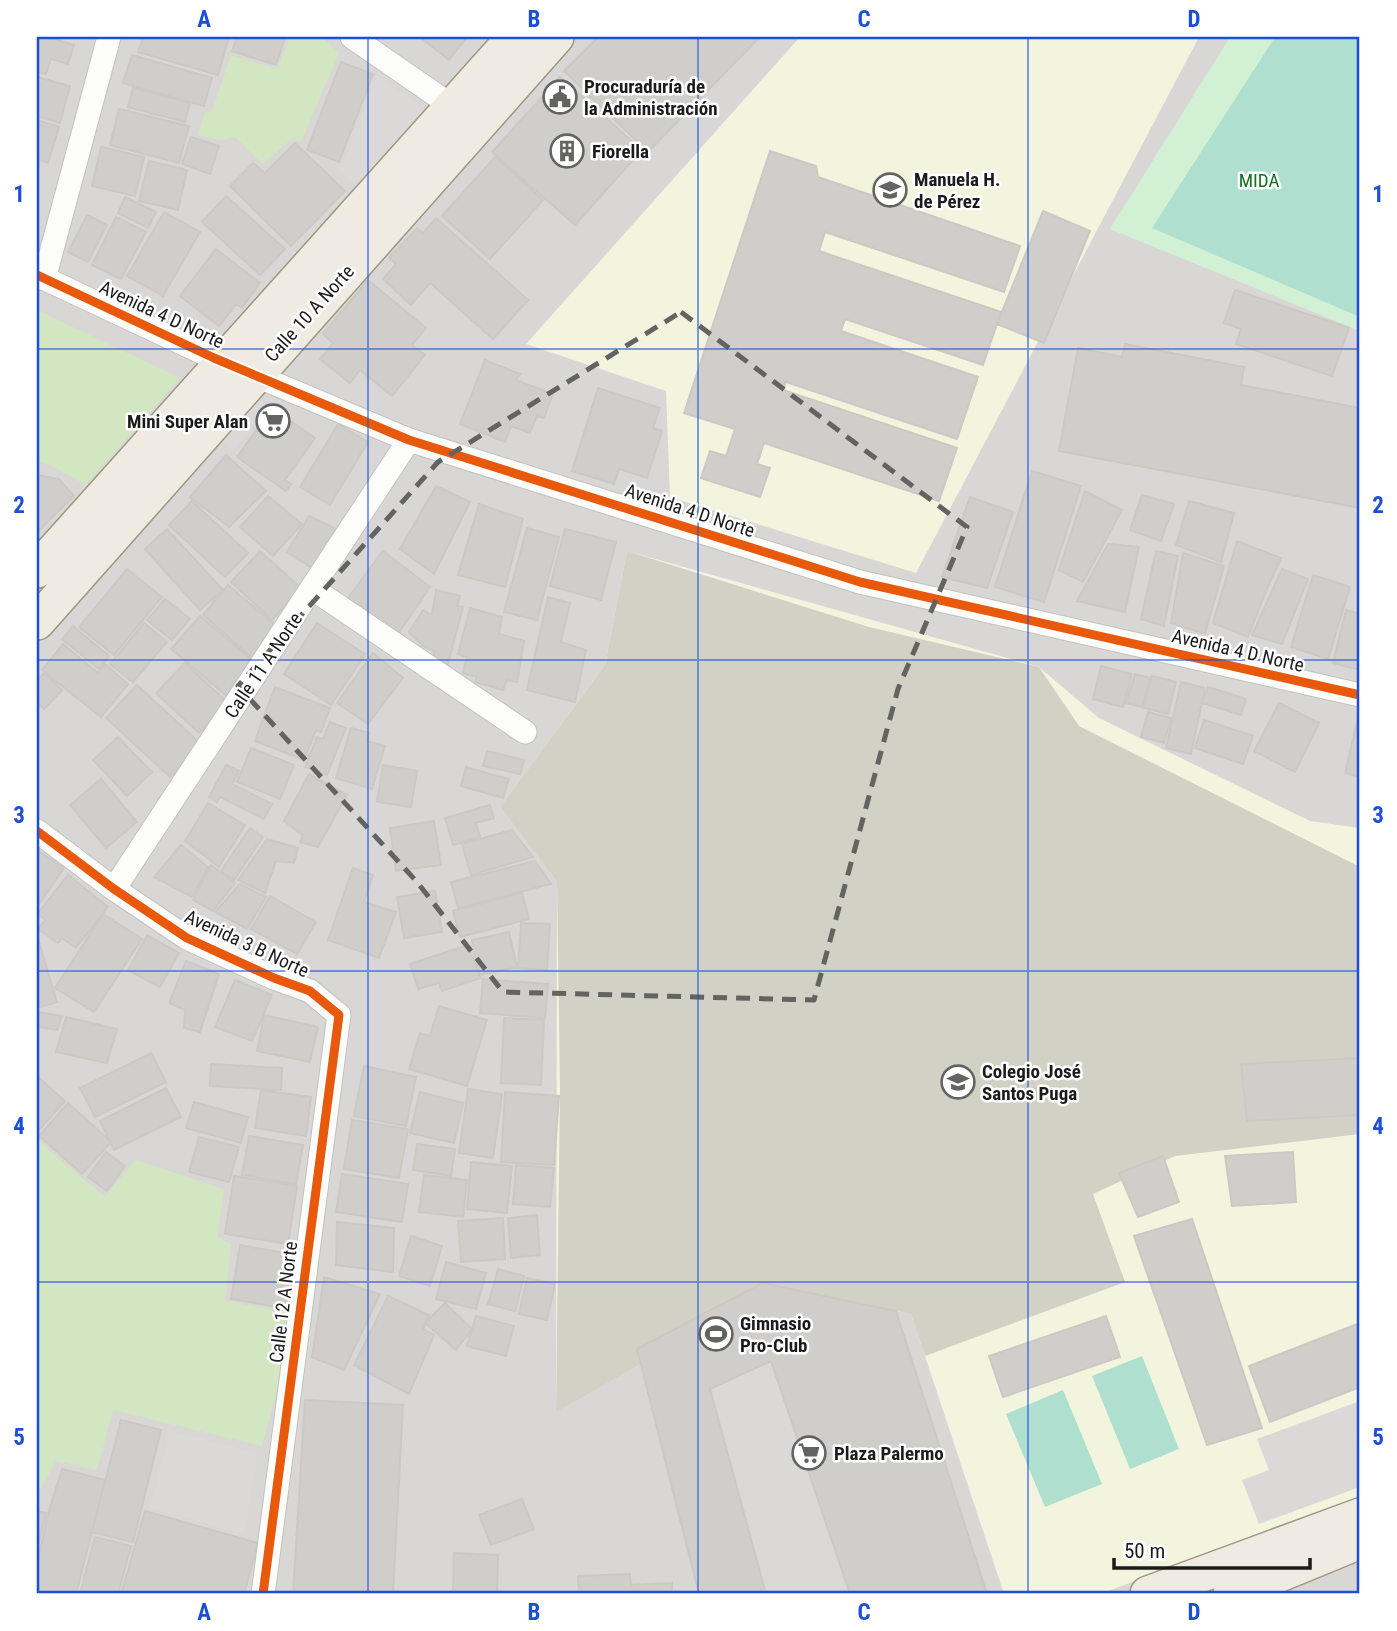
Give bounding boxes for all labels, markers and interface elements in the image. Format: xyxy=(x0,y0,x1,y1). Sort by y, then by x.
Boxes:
text: A xyxy=(197,6,211,33)
text: B xyxy=(528,6,540,33)
text: C xyxy=(857,6,871,33)
text: D xyxy=(1188,6,1201,33)
place label: Procuraduría de la Administración xyxy=(584,75,718,120)
public building icon: Procuraduría de la Administración xyxy=(541,78,579,116)
building icon: Fiorella xyxy=(548,132,586,170)
place label: Fiorella xyxy=(592,140,649,163)
place label: Manuela H. de Pérez xyxy=(914,168,1000,213)
park label: MIDA xyxy=(1239,169,1279,192)
school or university icon: Manuela H. de Pérez xyxy=(871,171,909,209)
text: 1 xyxy=(13,181,25,208)
text: 1 xyxy=(1372,181,1384,208)
street label: Calle 10 A Norte xyxy=(260,260,359,367)
street label: Avenida 4 D Norte xyxy=(96,276,228,353)
supermarket icon: Mini Super Alan xyxy=(254,402,292,440)
place label: Mini Super Alan xyxy=(127,410,248,433)
street label: Avenida 4 D Norte xyxy=(622,479,758,542)
text: 2 xyxy=(13,492,25,519)
text: 2 xyxy=(1372,492,1384,519)
street label: Calle 11 A Norte xyxy=(220,608,307,722)
street label: Avenida 4 D Norte xyxy=(1170,624,1306,677)
text: 3 xyxy=(13,802,25,829)
text: 3 xyxy=(1372,802,1384,829)
street label: Avenida 3 B Norte xyxy=(181,905,313,982)
place label: Colegio José Santos Puga xyxy=(982,1060,1081,1105)
school or university icon: Colegio José Santos Puga xyxy=(939,1063,977,1101)
text: 4 xyxy=(13,1113,25,1140)
text: 4 xyxy=(1372,1113,1384,1140)
street label: Calle 12 A Norte xyxy=(265,1240,302,1364)
place label: Gimnasio Pro-Club xyxy=(740,1312,811,1357)
sports icon: Gimnasio Pro-Club xyxy=(697,1315,735,1353)
text: 5 xyxy=(13,1424,25,1451)
text: 5 xyxy=(1372,1424,1384,1451)
supermarket icon: Plaza Palermo xyxy=(790,1434,828,1472)
place label: Plaza Palermo xyxy=(834,1442,944,1465)
scale bar xyxy=(1114,1526,1310,1570)
text: 50 m xyxy=(1124,1539,1165,1563)
text: A xyxy=(197,1599,211,1626)
text: B xyxy=(528,1599,540,1626)
text: C xyxy=(857,1599,871,1626)
text: D xyxy=(1188,1599,1201,1626)

